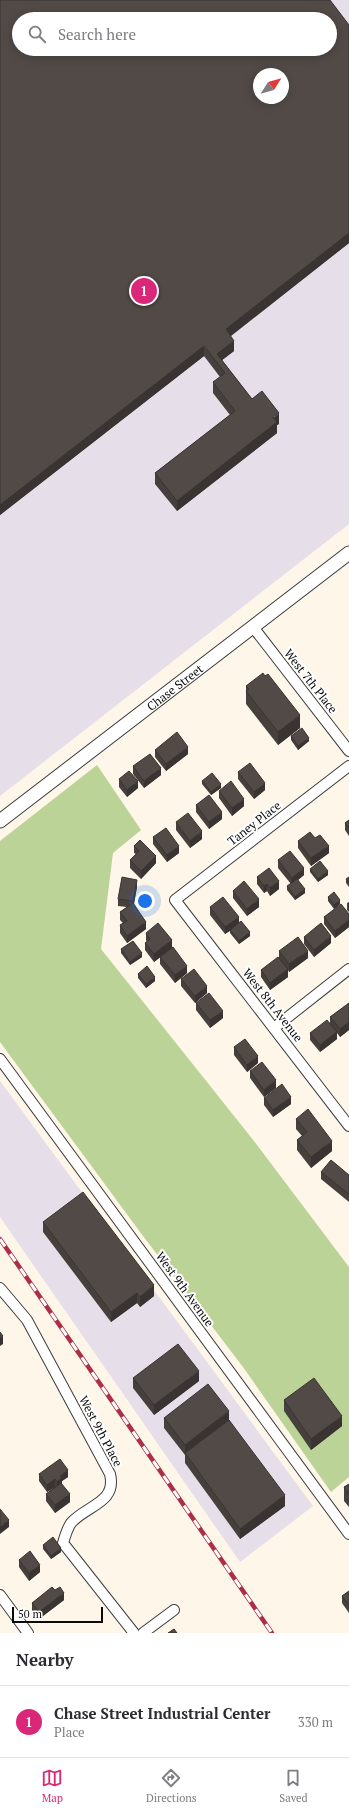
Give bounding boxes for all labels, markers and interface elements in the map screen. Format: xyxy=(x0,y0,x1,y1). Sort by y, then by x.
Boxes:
search box xyxy=(12,12,337,56)
icon: search xyxy=(26,23,48,45)
text: Search here xyxy=(58,24,136,44)
north arrow xyxy=(253,68,289,104)
pin: 1 xyxy=(131,276,157,306)
street label: West 7th Place xyxy=(281,646,341,716)
street label: Chase Street xyxy=(143,660,206,713)
street label: Taney Place xyxy=(224,798,284,848)
your location xyxy=(135,891,155,911)
street label: West 8th Avenue xyxy=(240,965,306,1045)
street label: West 9th Avenue xyxy=(153,1249,217,1329)
street label: West 9th Place xyxy=(76,1393,126,1469)
scale bar xyxy=(12,1605,103,1624)
text: 50 m xyxy=(18,1607,42,1621)
text: Nearby xyxy=(16,1648,74,1671)
text: Chase Street Industrial Center xyxy=(54,1703,270,1723)
text: 1 xyxy=(25,1713,33,1731)
text: 330 m xyxy=(298,1713,333,1731)
text: Place xyxy=(54,1723,85,1741)
tab: Map xyxy=(41,1767,63,1805)
tab: Directions xyxy=(146,1767,197,1805)
tab: Saved xyxy=(279,1767,308,1805)

